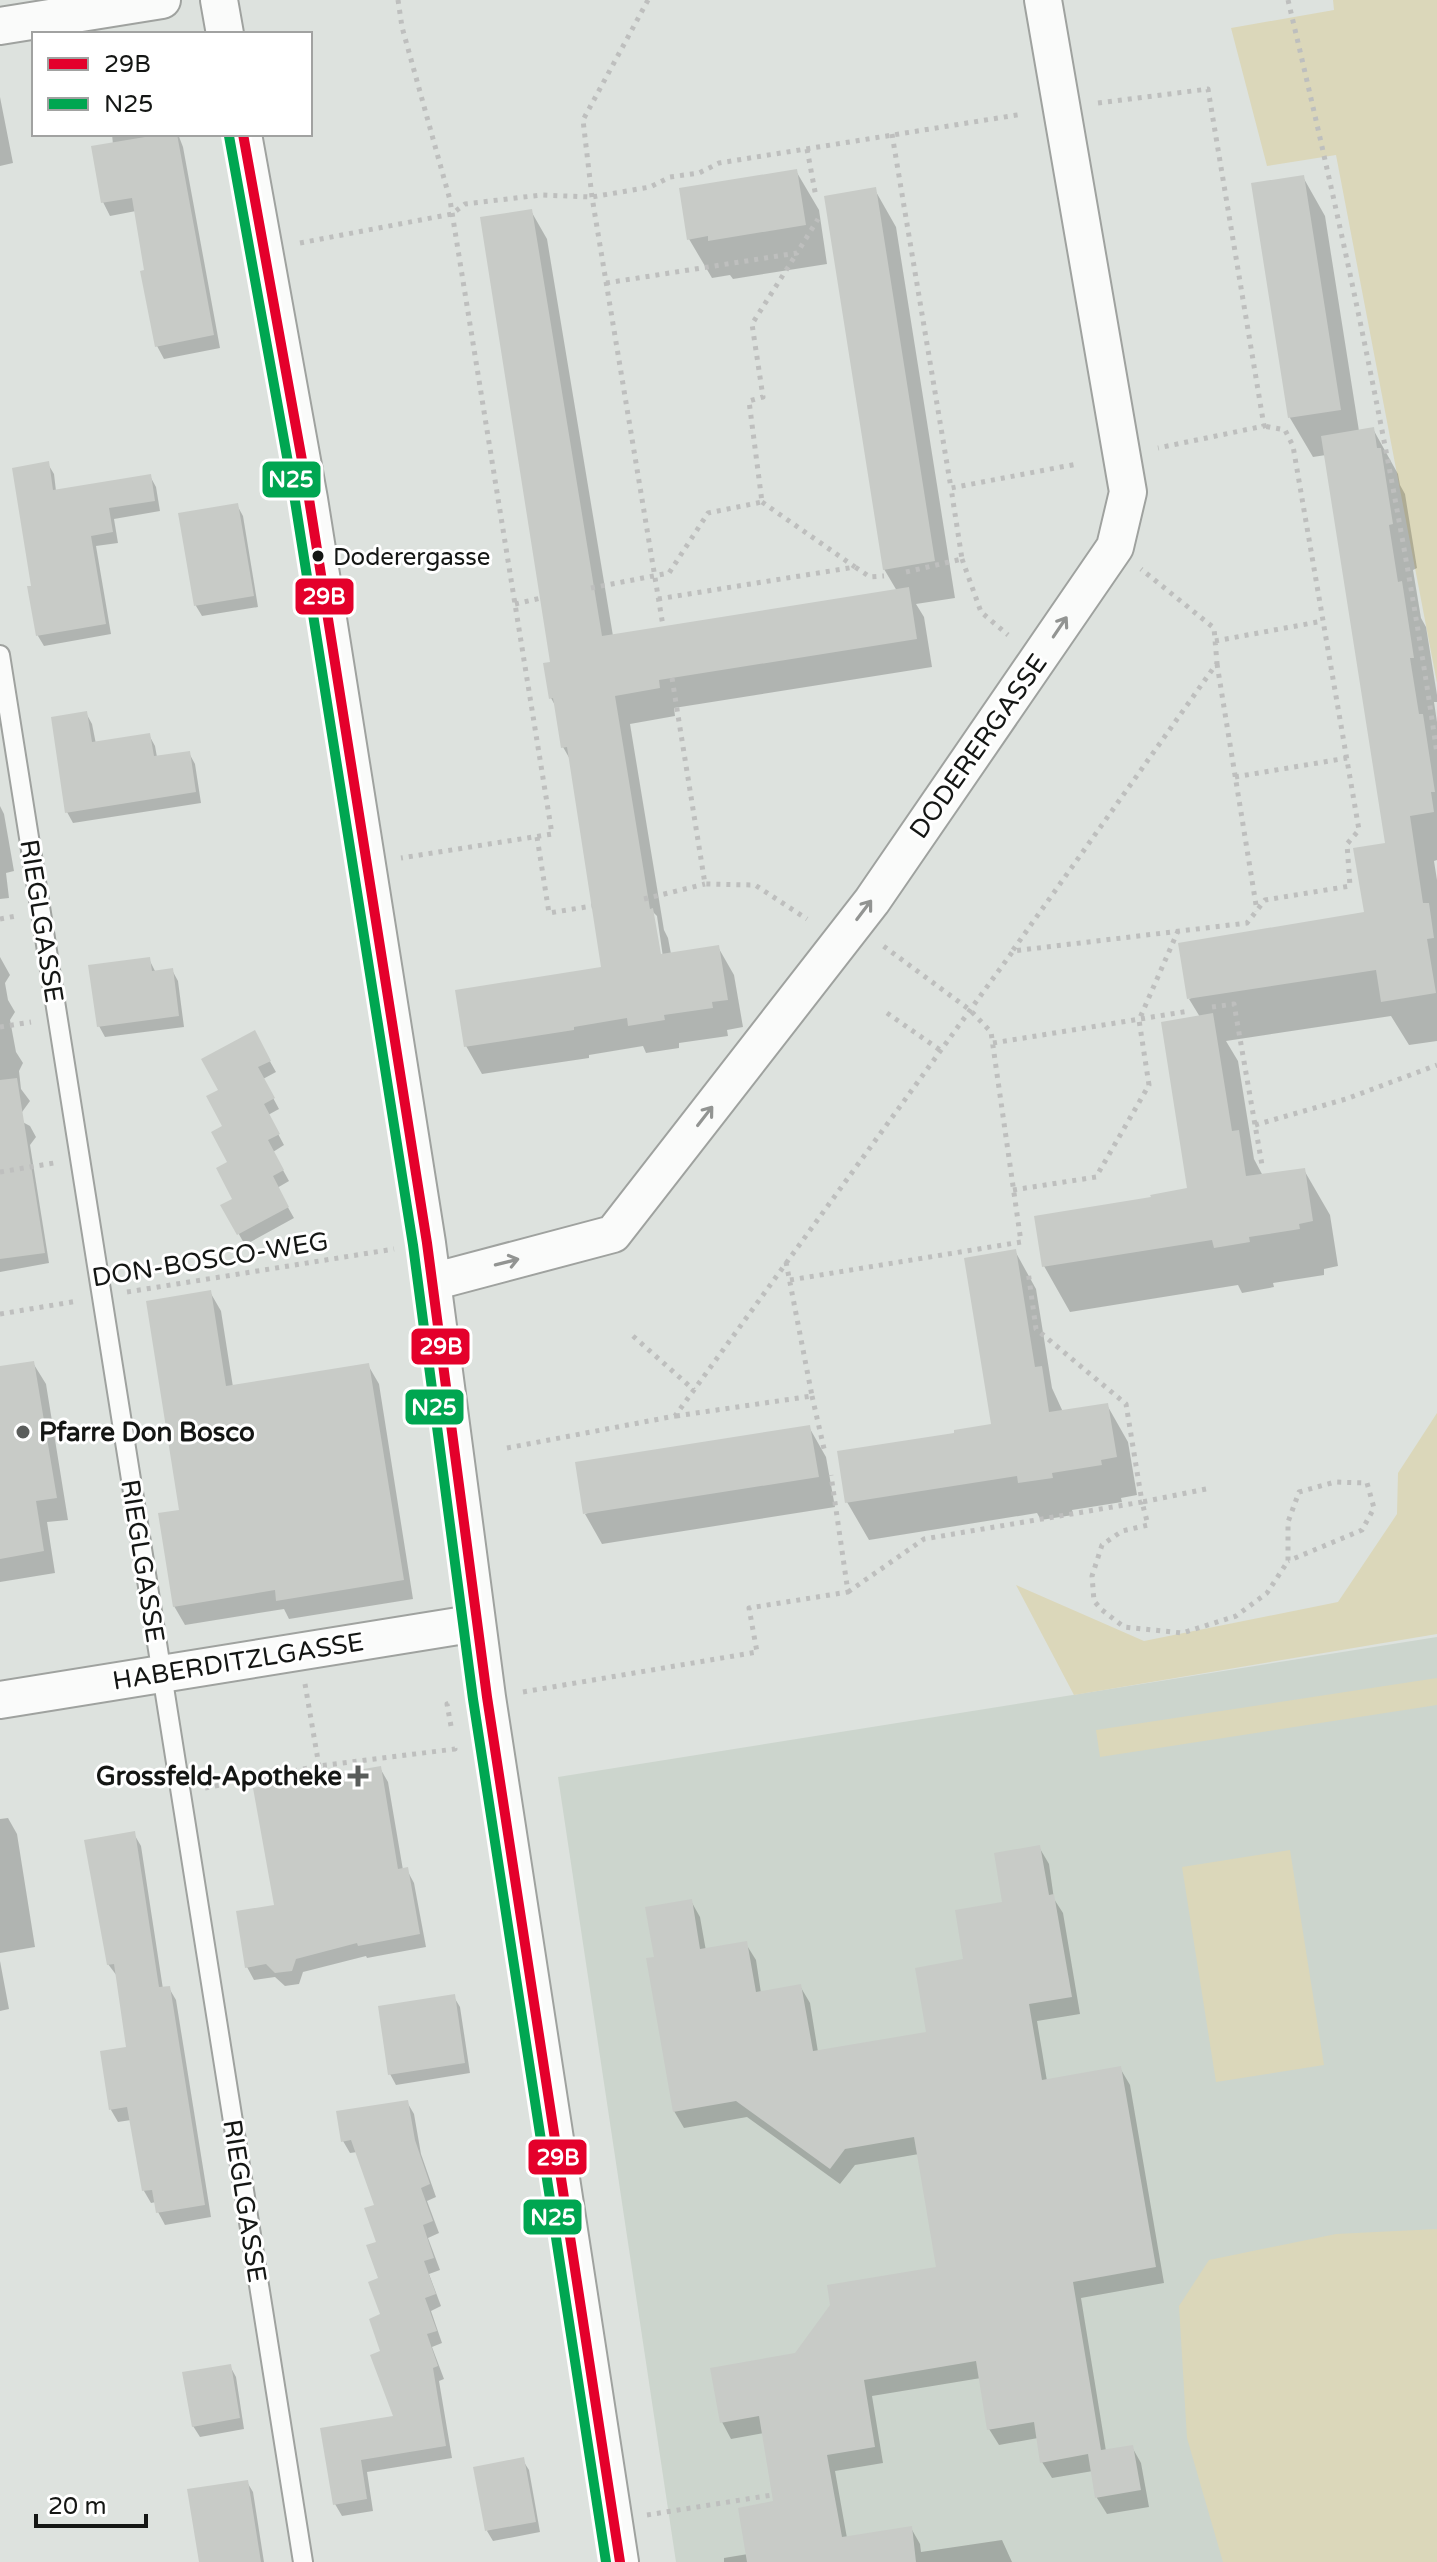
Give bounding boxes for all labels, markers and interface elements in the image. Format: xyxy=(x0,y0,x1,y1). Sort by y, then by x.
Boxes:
legend xyxy=(32,32,312,136)
text: 29B xyxy=(104,50,151,79)
text: N25 xyxy=(104,90,153,119)
line badge: N25 xyxy=(261,460,322,499)
text: N25 xyxy=(268,467,314,493)
place label: Doderergasse xyxy=(333,543,490,572)
marker: Doderergasse xyxy=(310,548,326,564)
line badge: 29B xyxy=(294,577,355,616)
text: 29B xyxy=(303,584,345,610)
one-way arrow xyxy=(1052,616,1068,638)
street label: DODERERGASSE xyxy=(903,648,1054,844)
street label: RIEGLGASSE xyxy=(13,837,70,1005)
one-way arrow xyxy=(856,900,873,921)
one-way arrow xyxy=(697,1105,714,1127)
street label: DON-BOSCO-WEG xyxy=(90,1225,330,1293)
one-way arrow xyxy=(494,1253,519,1268)
line badge: 29B xyxy=(410,1327,471,1366)
text: 29B xyxy=(420,1334,462,1360)
line badge: N25 xyxy=(404,1388,465,1426)
text: N25 xyxy=(411,1395,457,1421)
place label: Pfarre Don Bosco xyxy=(39,1417,255,1448)
marker: Pfarre Don Bosco xyxy=(14,1423,32,1441)
street label: RIEGLGASSE xyxy=(114,1477,171,1645)
street label: HABERDITZLGASSE xyxy=(110,1626,366,1697)
place label: Grossfeld-Apotheke xyxy=(96,1761,342,1792)
marker: Grossfeld-Apotheke xyxy=(349,1767,367,1785)
street label: RIEGLGASSE xyxy=(216,2117,273,2285)
line badge: 29B xyxy=(527,2138,588,2176)
text: 29B xyxy=(537,2145,579,2171)
line badge: N25 xyxy=(522,2198,583,2236)
text: N25 xyxy=(530,2205,576,2231)
scale bar xyxy=(36,2478,146,2528)
text: 20 m xyxy=(48,2492,106,2521)

